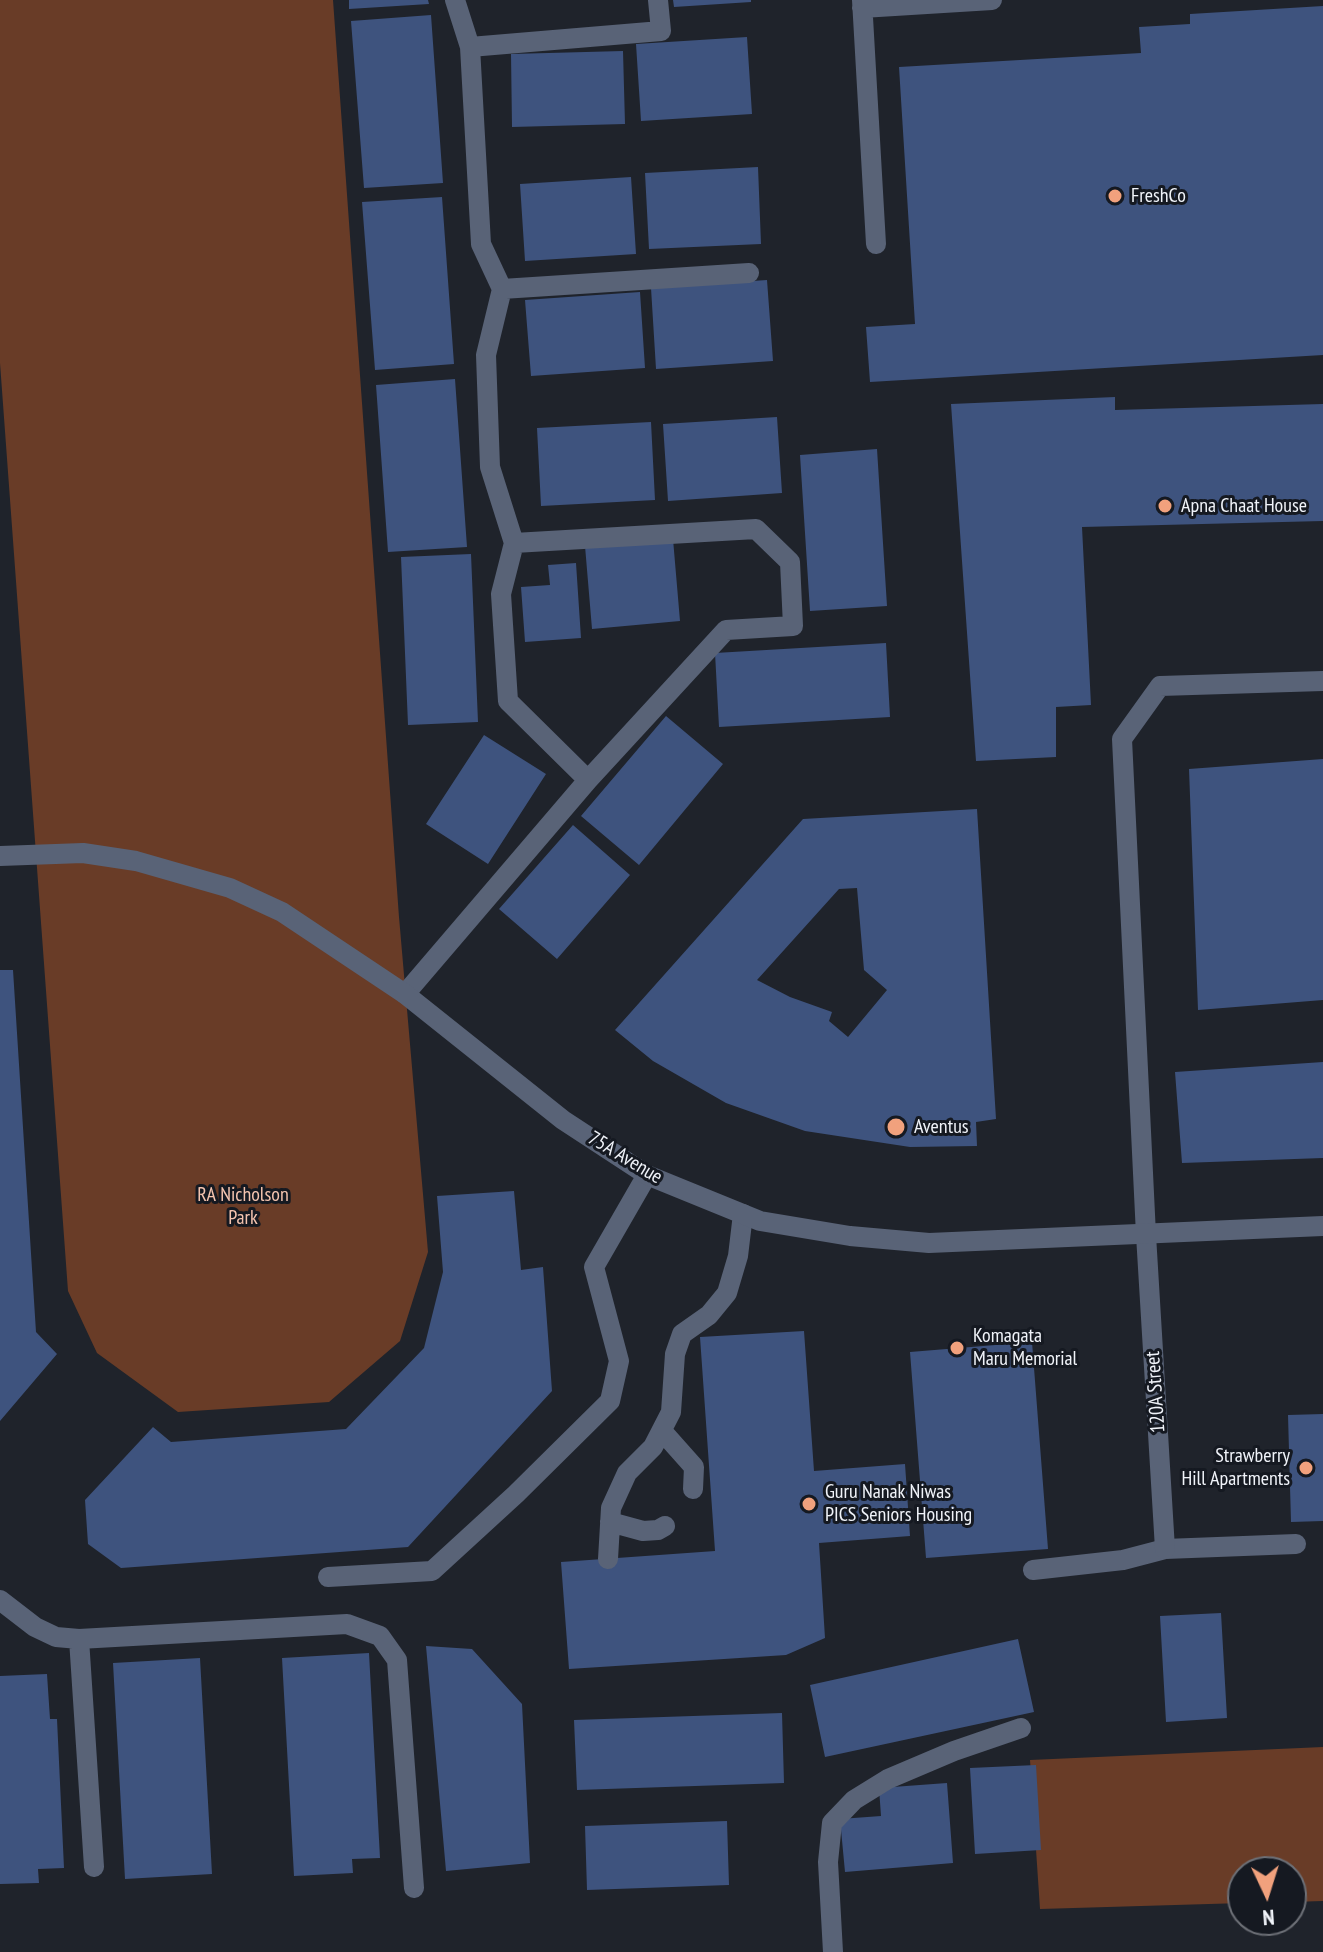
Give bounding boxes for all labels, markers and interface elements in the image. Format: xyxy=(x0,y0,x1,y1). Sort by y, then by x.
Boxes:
place label: FreshCo xyxy=(1131,184,1186,208)
marker: FreshCo xyxy=(1106,187,1124,205)
place label: Apna Chaat House xyxy=(1181,494,1307,518)
marker: Apna Chaat House xyxy=(1156,497,1174,515)
place label: Aventus xyxy=(914,1115,969,1139)
marker: Aventus xyxy=(885,1116,907,1138)
street label: 75A Avenue xyxy=(584,1127,666,1189)
park label: RA Nicholson Park xyxy=(197,1183,289,1230)
place label: Komagata Maru Memorial xyxy=(973,1324,1077,1371)
marker: Komagata Maru Memorial xyxy=(948,1339,966,1357)
street label: 120A Street xyxy=(1141,1350,1171,1434)
place label: Strawberry Hill Apartments xyxy=(1181,1444,1290,1491)
marker: Strawberry Hill Apartments xyxy=(1297,1459,1315,1477)
place label: Guru Nanak Niwas PICS Seniors Housing xyxy=(825,1480,972,1527)
marker: Guru Nanak Niwas PICS Seniors Housing xyxy=(800,1495,818,1513)
north arrow xyxy=(1227,1856,1307,1936)
text: N xyxy=(1262,1904,1275,1932)

